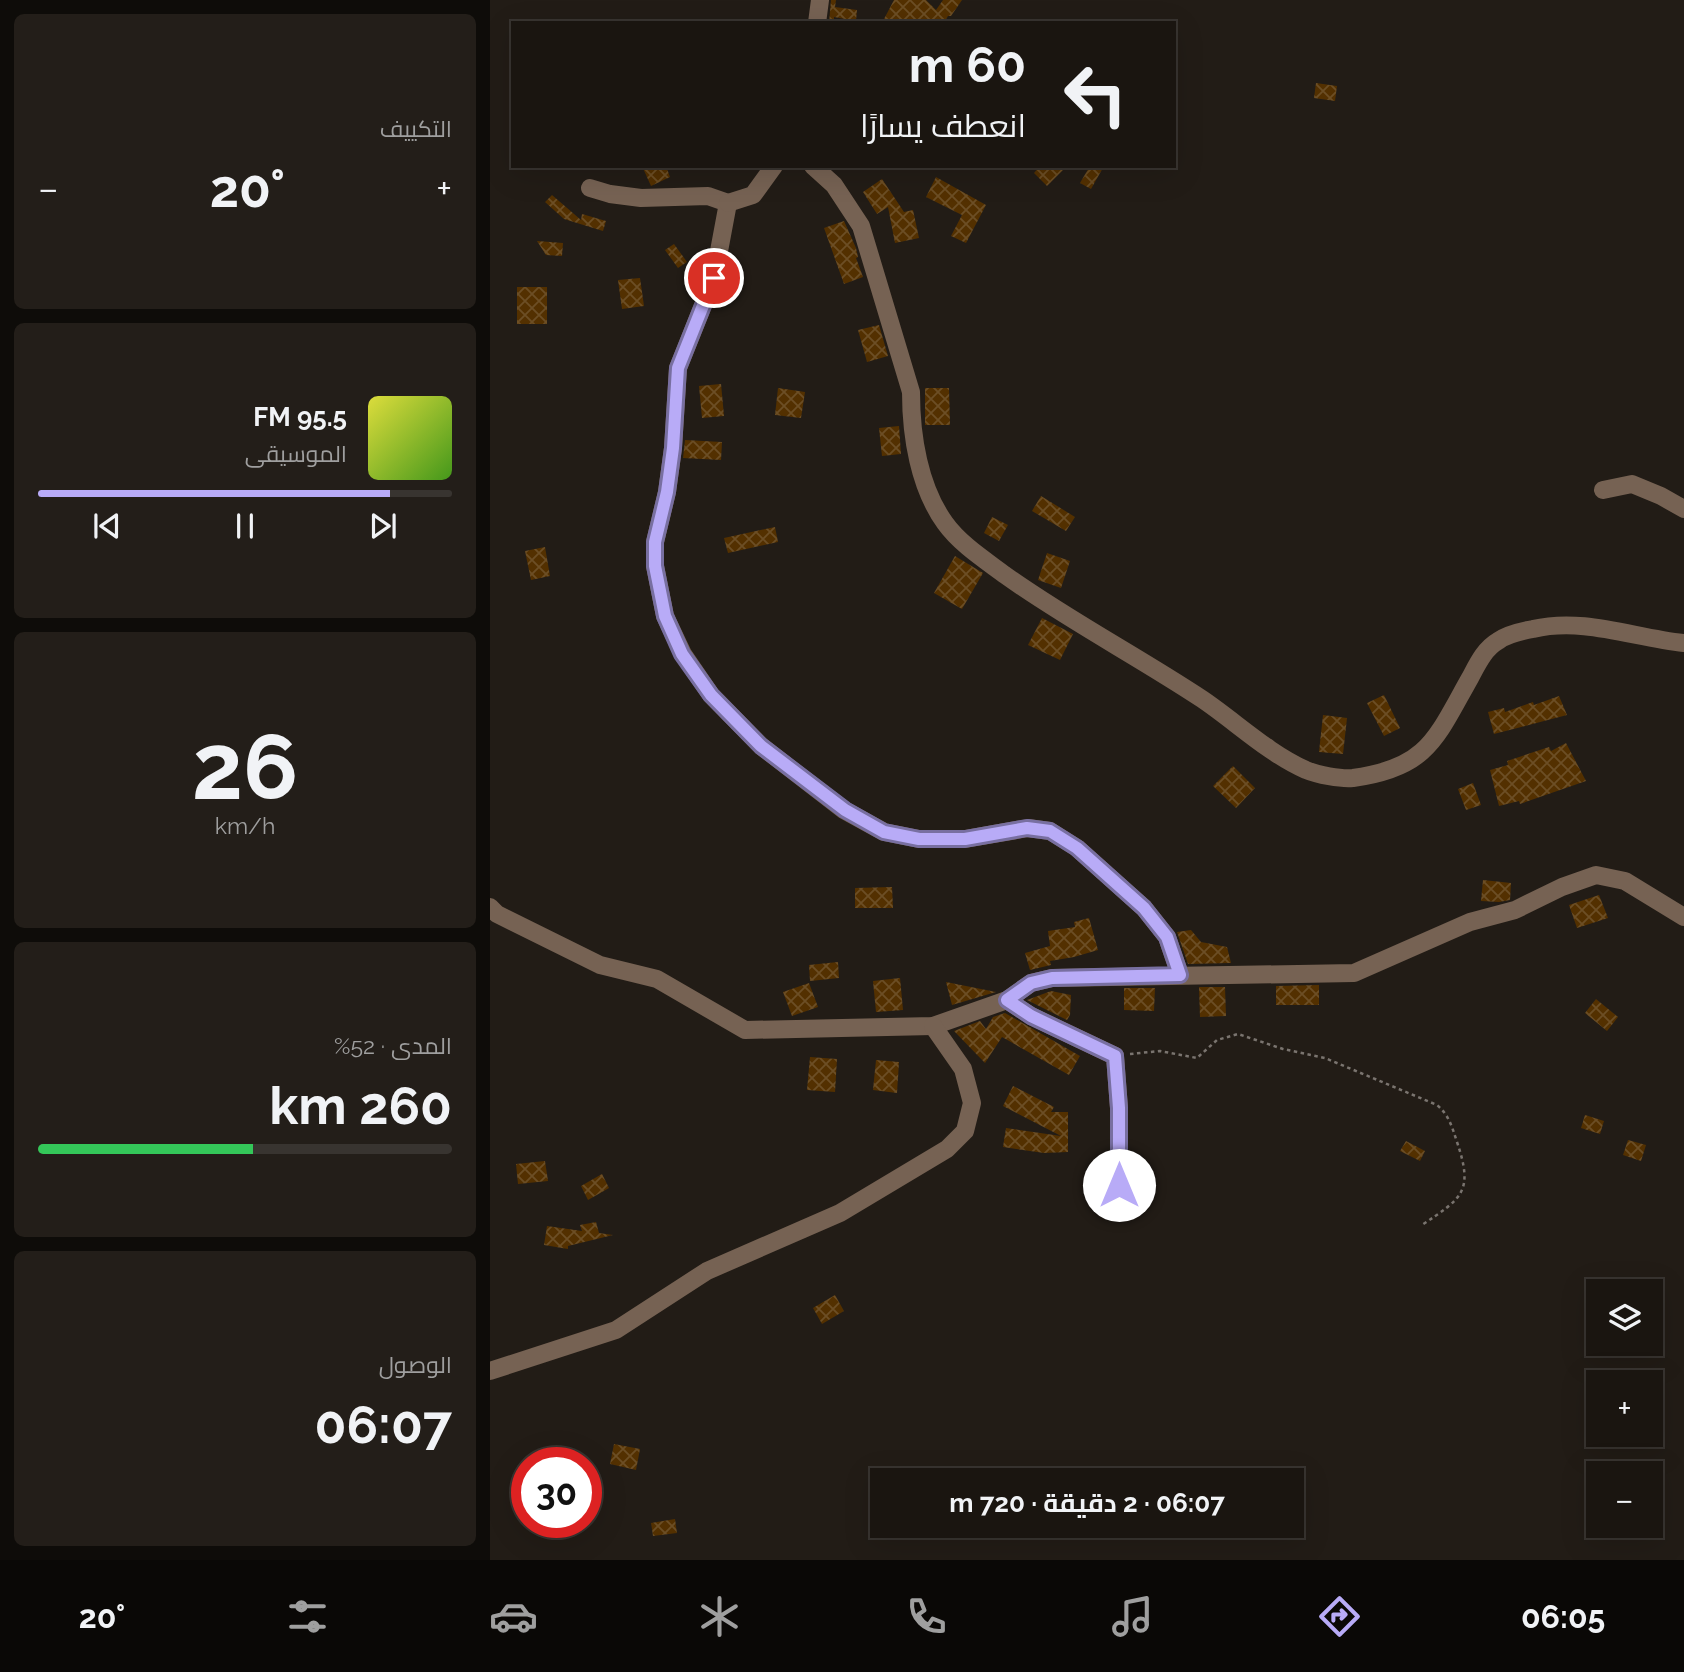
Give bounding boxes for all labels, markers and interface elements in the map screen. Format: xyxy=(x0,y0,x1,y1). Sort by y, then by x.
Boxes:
text: 60 m xyxy=(909,36,1026,93)
icon: left xyxy=(1050,49,1141,140)
text: انعطف يسارًا xyxy=(860,107,1026,144)
text: التكييف xyxy=(380,115,452,142)
text: 20° xyxy=(210,158,285,219)
text: − xyxy=(38,166,58,211)
text: + xyxy=(436,166,452,211)
pin xyxy=(684,248,744,308)
icon: arrive xyxy=(695,259,733,297)
text: 95.5 FM xyxy=(253,402,347,432)
text: الموسيقى xyxy=(245,440,347,467)
icon: previous xyxy=(88,507,126,545)
icon: pause xyxy=(226,507,264,545)
icon: next xyxy=(364,507,402,545)
text: 26 xyxy=(192,713,298,820)
text: km/h xyxy=(215,812,275,839)
text: المدى · 52% xyxy=(334,1032,452,1059)
text: 260 km xyxy=(269,1075,452,1136)
position arrow xyxy=(1082,1148,1156,1222)
map controls xyxy=(1586,1279,1663,1538)
button: layers xyxy=(1586,1279,1663,1356)
text: الوصول xyxy=(379,1351,452,1378)
button: + xyxy=(1586,1370,1663,1447)
text: 06:07 xyxy=(315,1394,452,1455)
speed limit sign: 30 xyxy=(511,1447,602,1538)
button: − xyxy=(1586,1461,1663,1538)
text: 06:07 · 2 دقيقة · 720 m xyxy=(949,1488,1225,1518)
icon: filters xyxy=(283,1592,332,1641)
icon: car xyxy=(489,1592,538,1641)
icon: climate xyxy=(695,1592,744,1641)
icon: phone xyxy=(902,1592,951,1641)
icon: music xyxy=(1108,1592,1157,1641)
icon: directions xyxy=(1315,1592,1364,1641)
text: 20° xyxy=(79,1598,125,1635)
text: 06:05 xyxy=(1521,1598,1605,1635)

